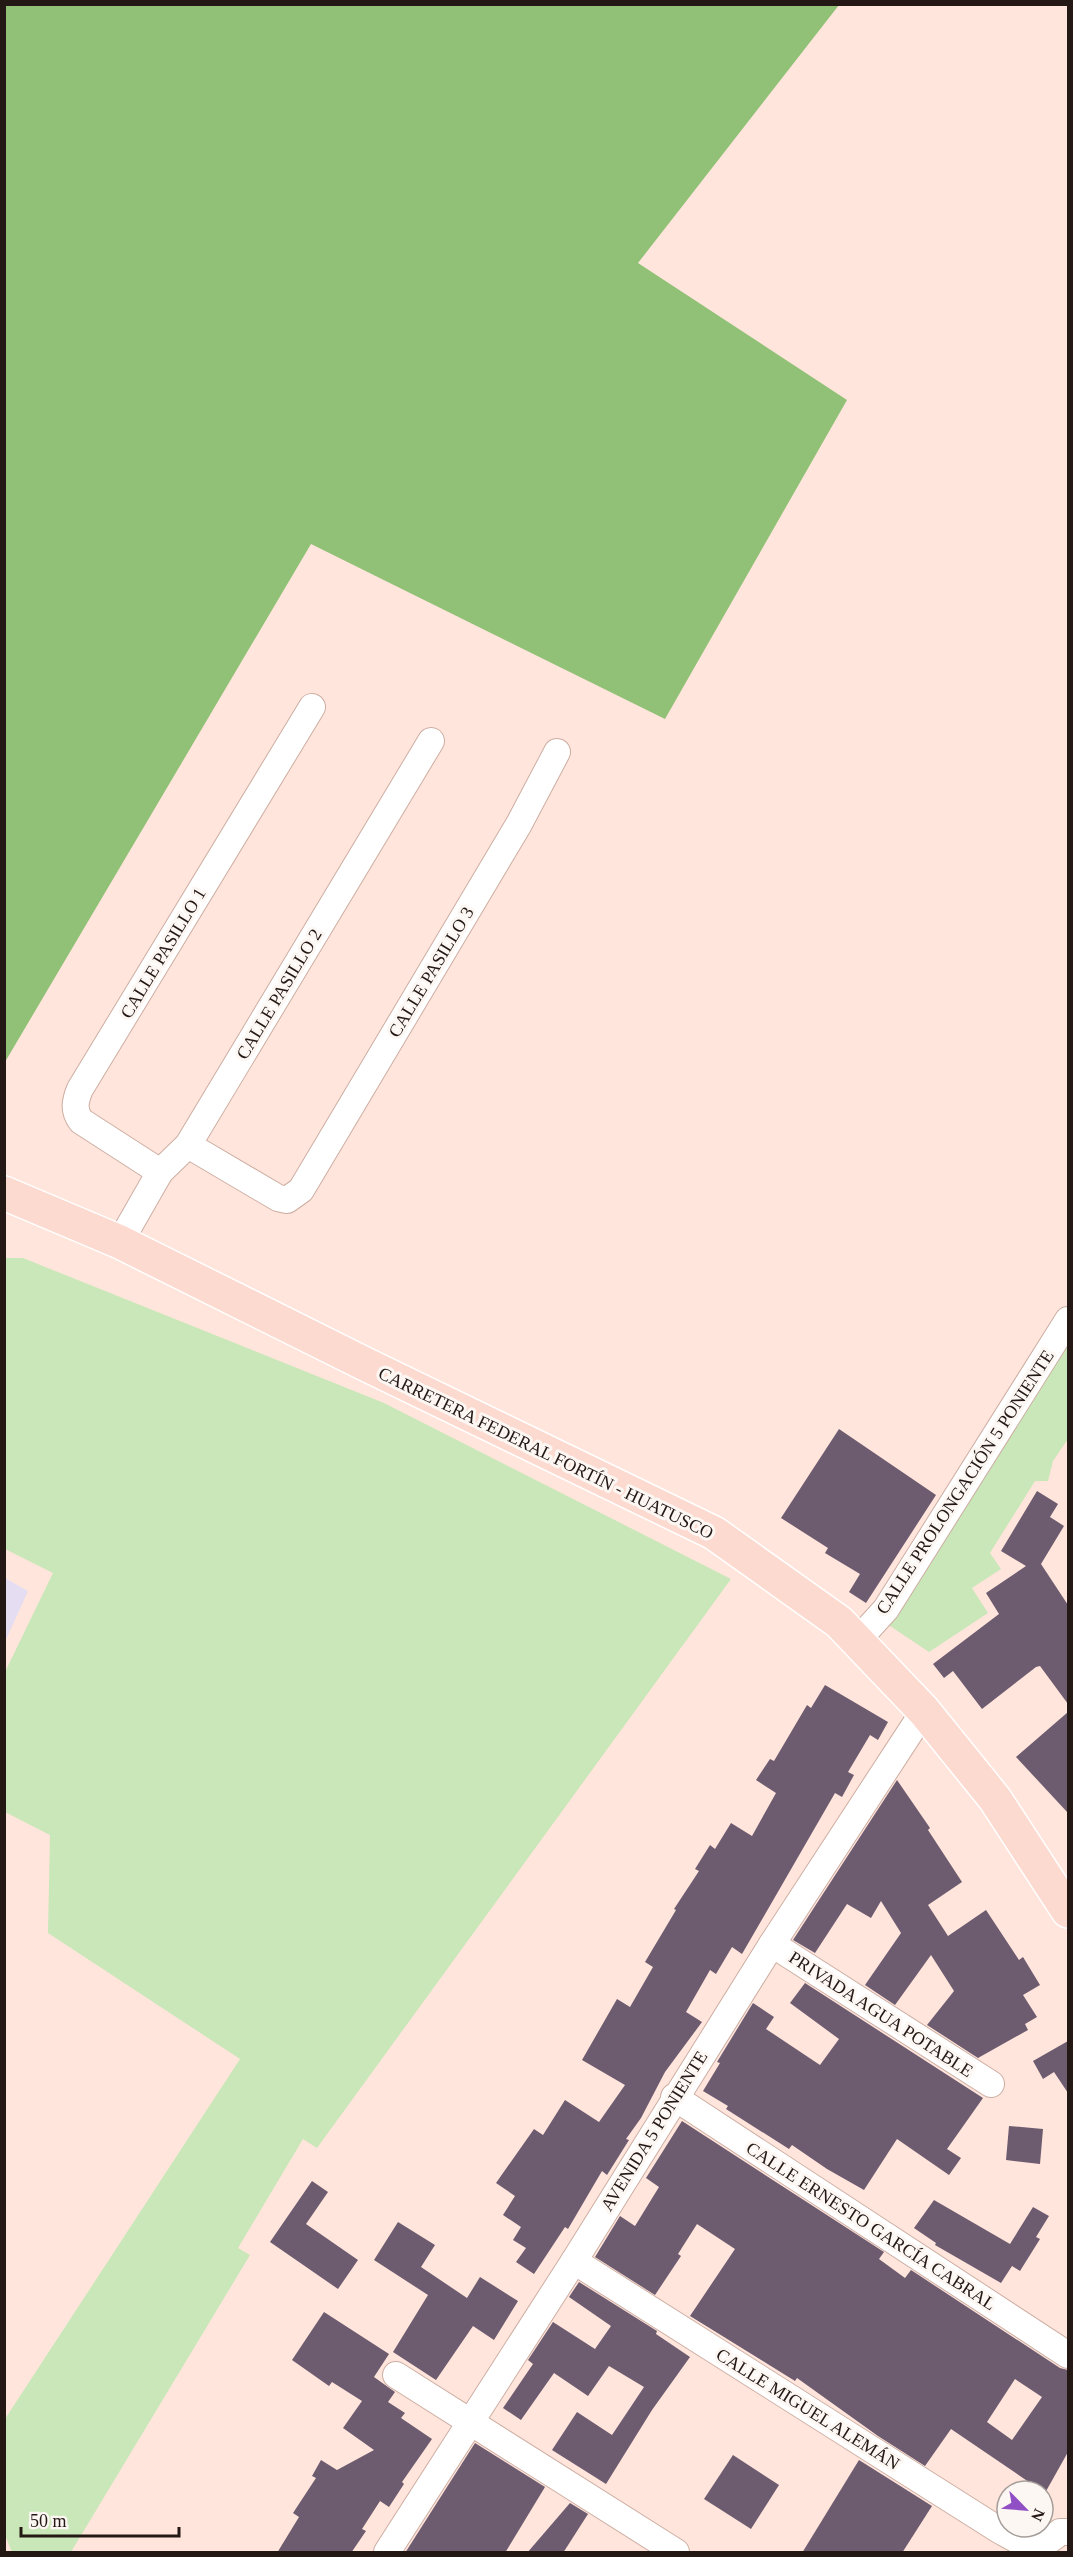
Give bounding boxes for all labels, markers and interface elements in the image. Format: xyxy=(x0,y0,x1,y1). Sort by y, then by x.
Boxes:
street label: CALLE PASILLO 1 xyxy=(116,884,210,1022)
street label: CALLE PASILLO 3 xyxy=(384,903,478,1041)
street label: CALLE PASILLO 2 xyxy=(232,925,326,1063)
street label: CALLE PROLONGACIÓN 5 PONIENTE xyxy=(871,1346,1058,1618)
street label: CARRETERA FEDERAL FORTÍN - HUATUSCO xyxy=(375,1362,717,1543)
street label: PRIVADA AGUA POTABLE xyxy=(785,1947,977,2081)
street label: AVENIDA 5 PONIENTE xyxy=(597,2047,711,2215)
street label: CALLE ERNESTO GARCÍA CABRAL xyxy=(743,2137,1000,2314)
street label: CALLE MIGUEL ALEMÁN xyxy=(713,2343,904,2474)
north arrow xyxy=(995,2479,1055,2539)
scale bar xyxy=(21,2500,178,2538)
text: N xyxy=(1028,2506,1048,2524)
text: 50 m xyxy=(30,2511,67,2531)

